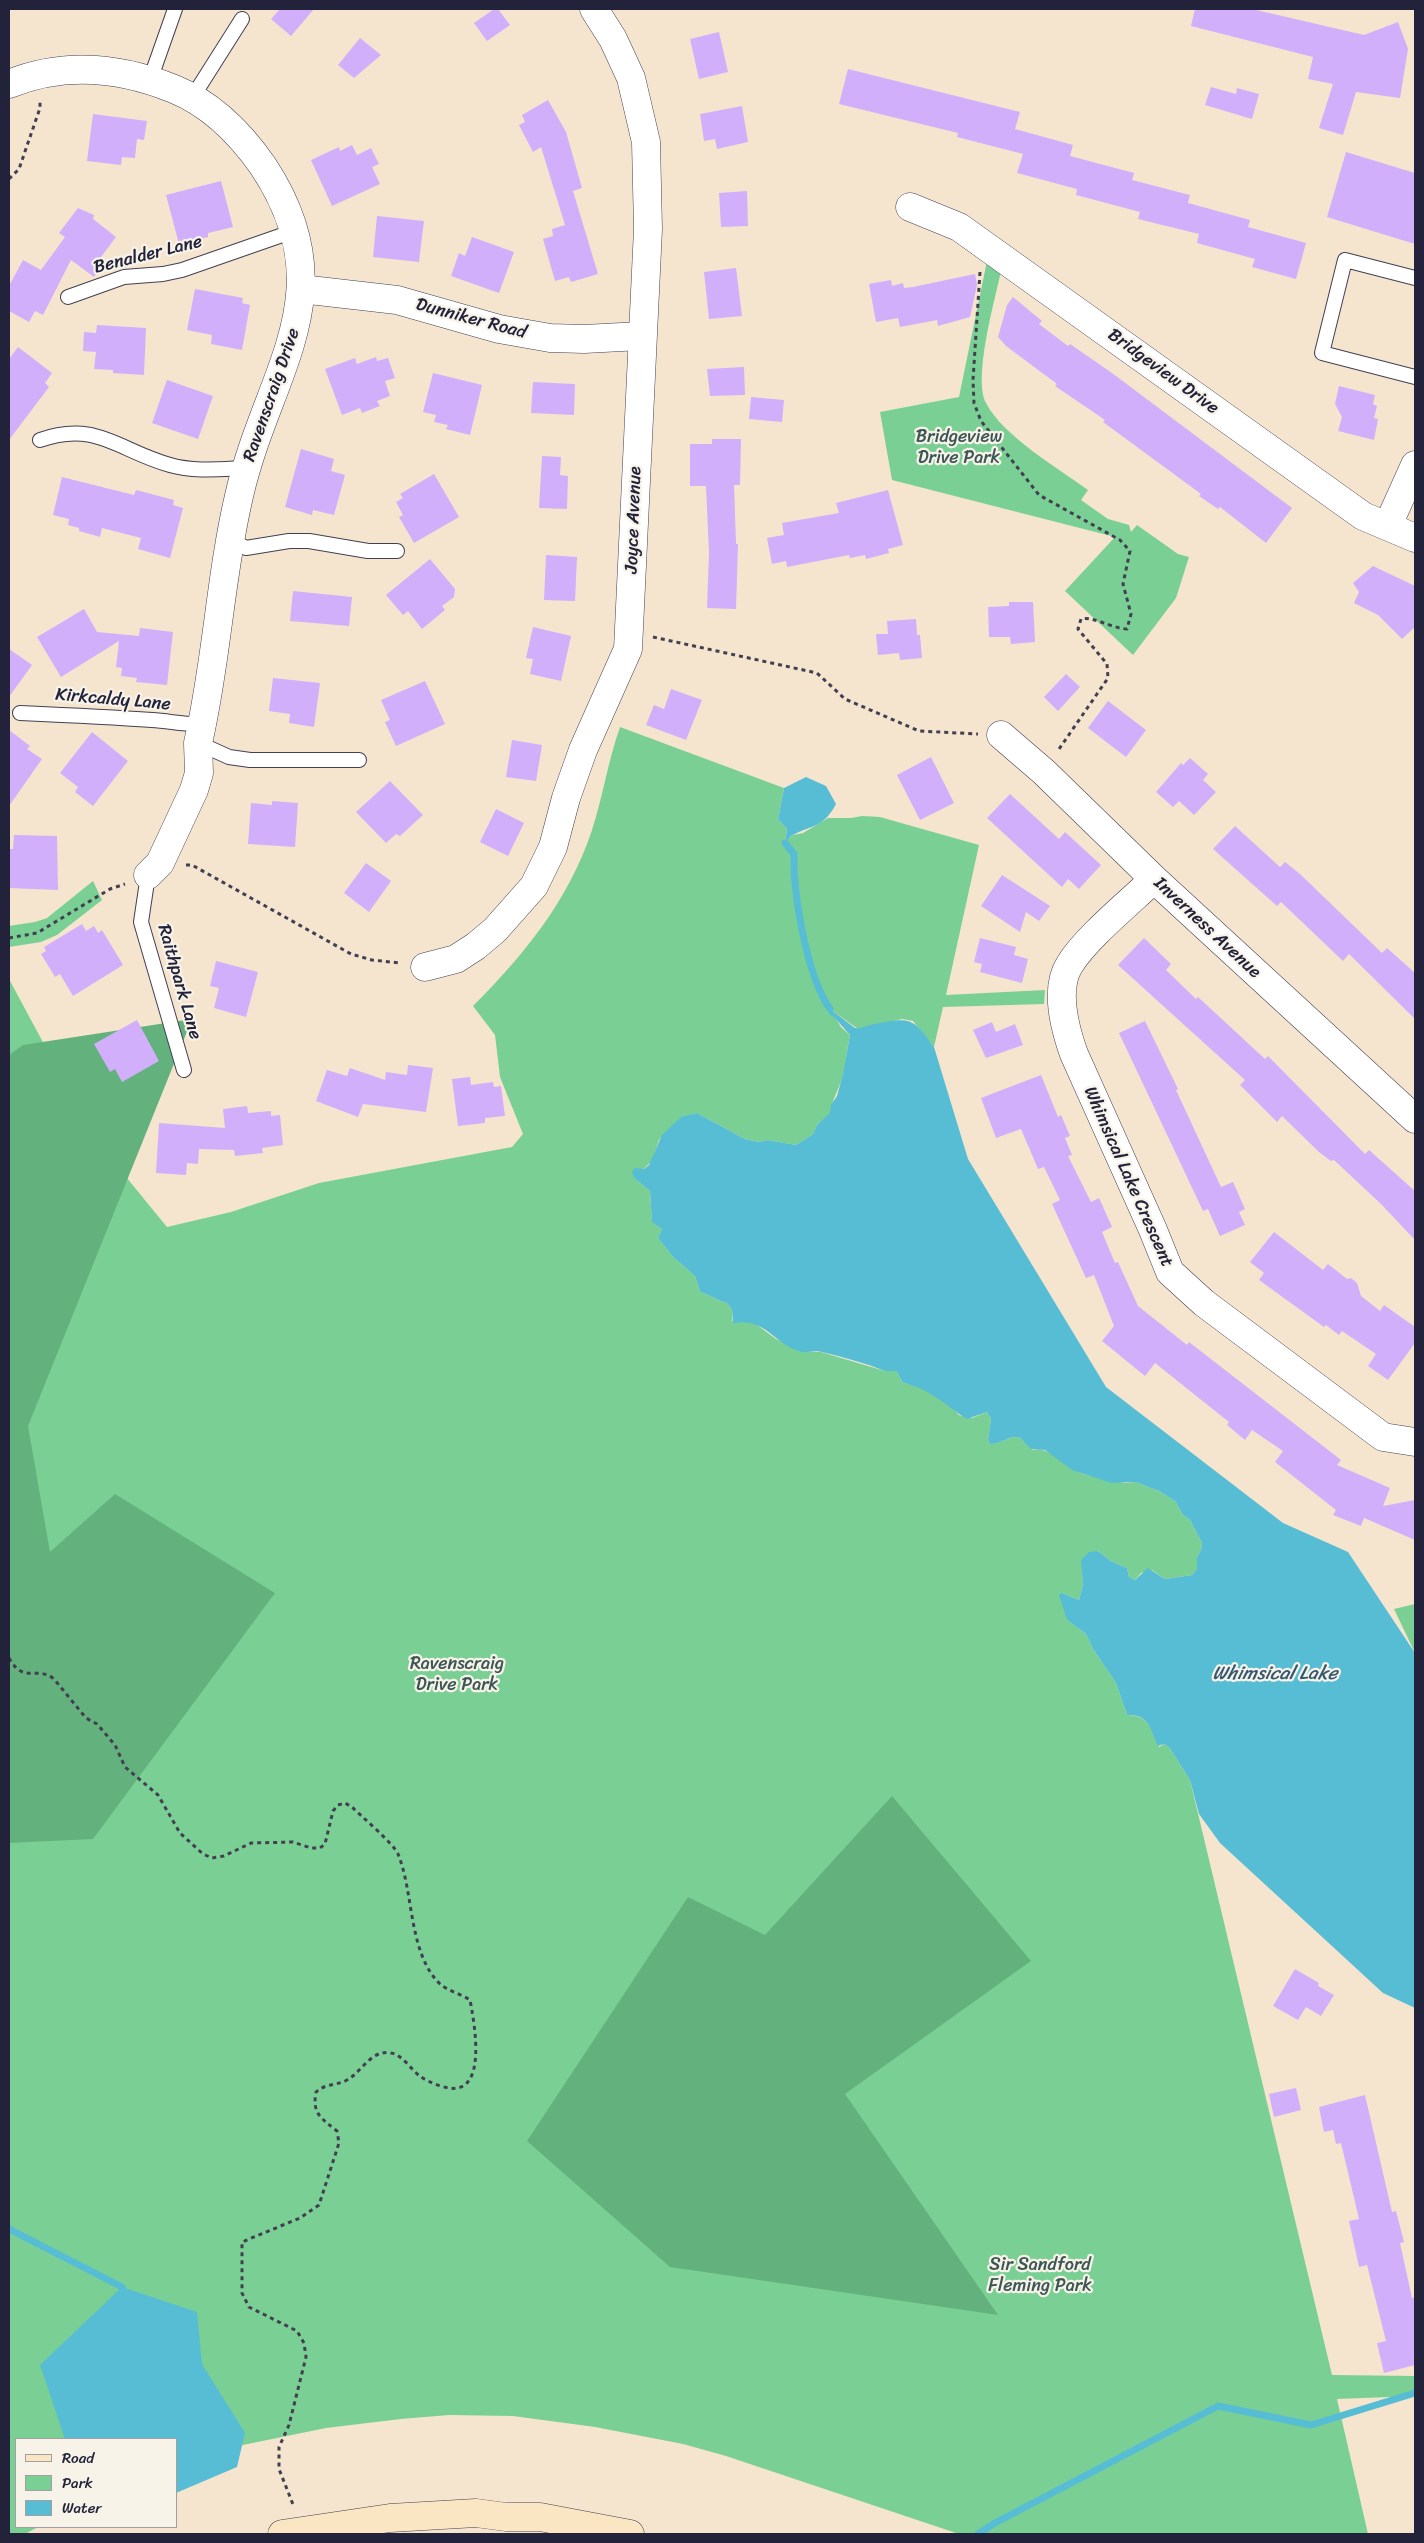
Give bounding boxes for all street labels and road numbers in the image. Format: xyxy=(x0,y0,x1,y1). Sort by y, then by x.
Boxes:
street label: Benalder Lane xyxy=(92,231,204,279)
street label: Dunniker Road xyxy=(413,294,529,344)
street label: Bridgeview Drive xyxy=(1103,324,1223,420)
street label: Ravenscraig Drive xyxy=(239,326,305,464)
street label: Joyce Avenue xyxy=(621,466,647,574)
street label: Kirkcaldy Lane xyxy=(54,684,172,716)
street label: Inverness Avenue xyxy=(1149,873,1265,983)
street label: Raithpark Lane xyxy=(152,922,206,1042)
street label: Whimsical Lake Crescent xyxy=(1078,1084,1178,1270)

